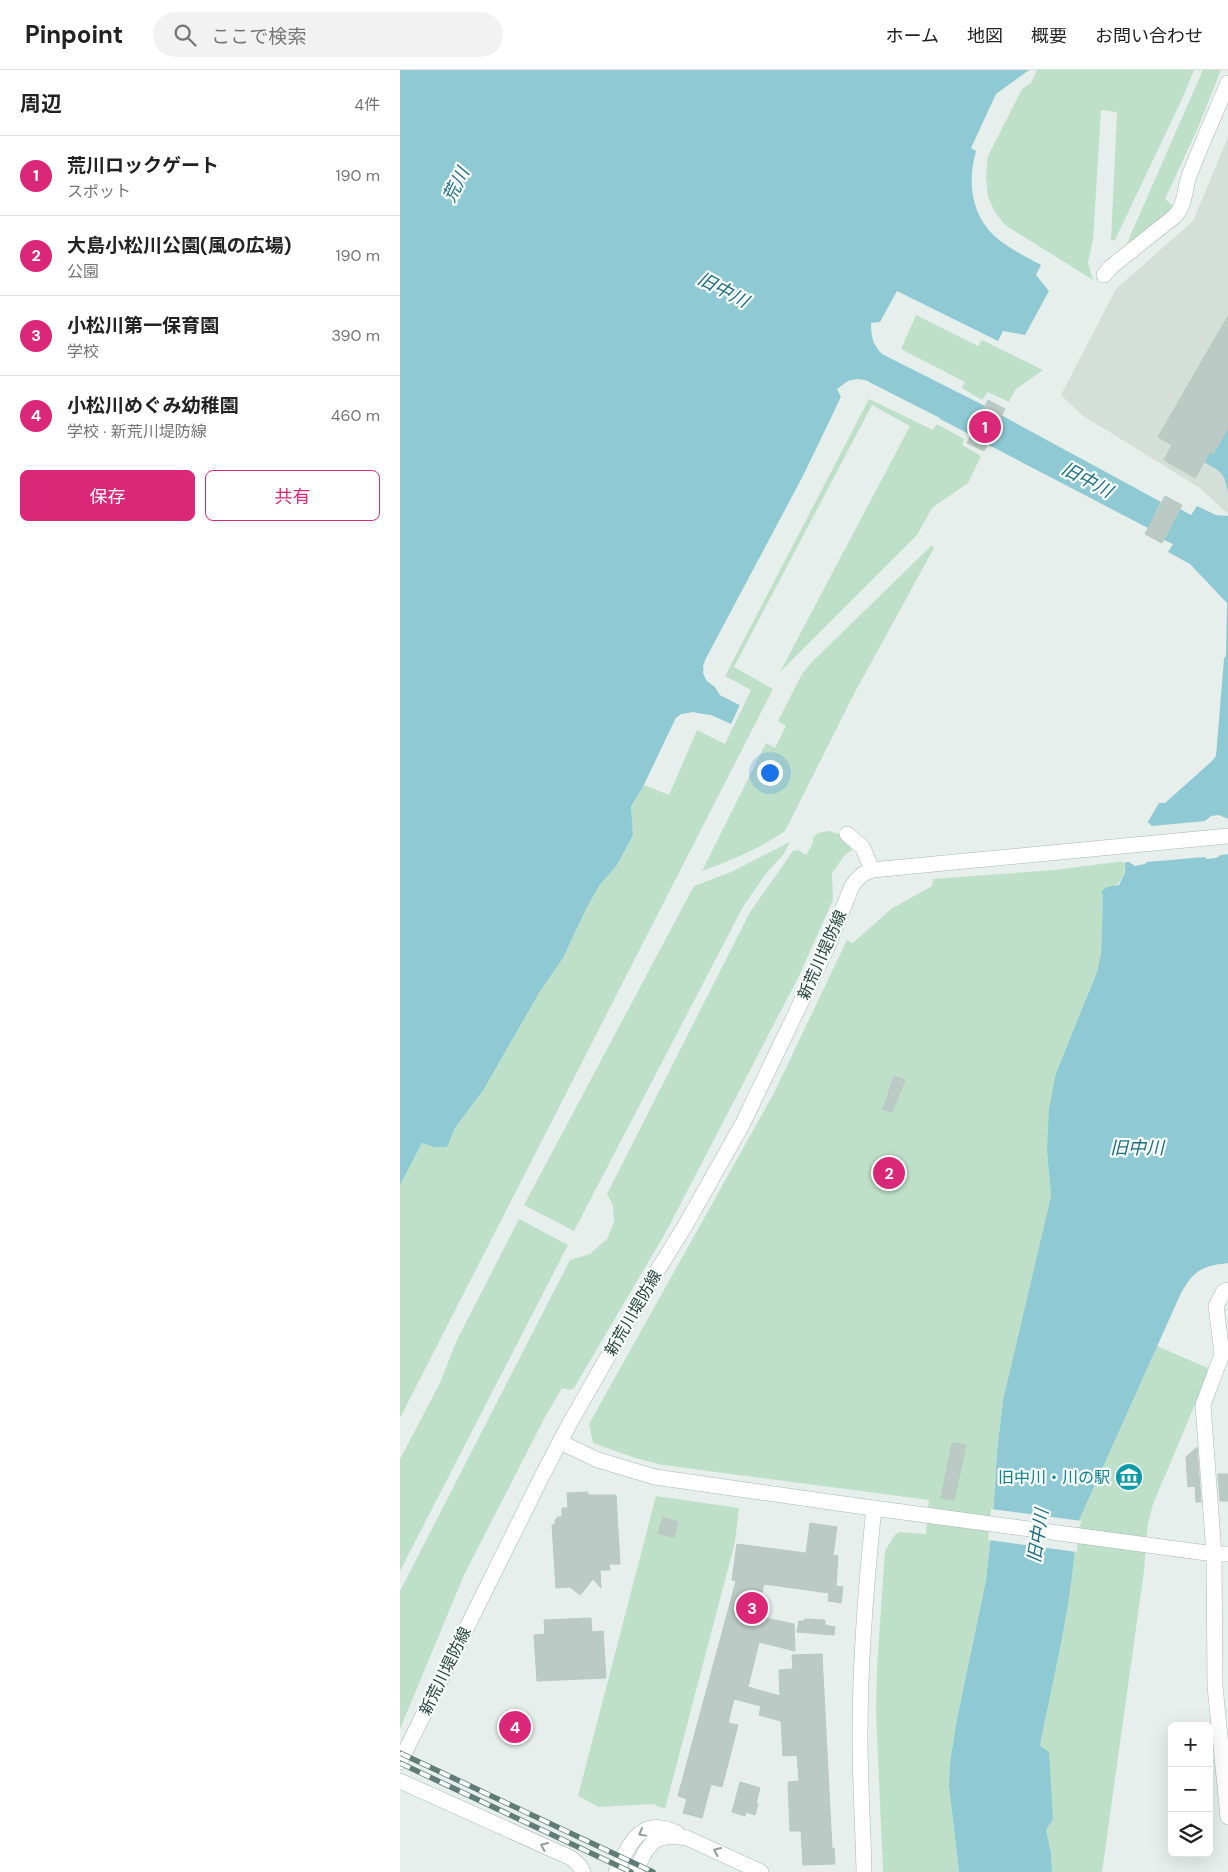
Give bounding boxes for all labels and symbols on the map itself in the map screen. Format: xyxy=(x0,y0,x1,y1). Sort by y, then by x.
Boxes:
water label: 荒川 xyxy=(437,162,476,206)
water label: 旧中川 xyxy=(694,267,754,314)
pin: 1 xyxy=(969,408,1001,446)
water label: 旧中川 xyxy=(1058,457,1118,504)
your location xyxy=(757,760,783,786)
street label: 新荒川堤防線 xyxy=(793,907,851,1003)
water label: 旧中川 xyxy=(1110,1136,1166,1160)
pin: 2 xyxy=(873,1154,905,1192)
street label: 新荒川堤防線 xyxy=(600,1266,666,1360)
museum icon: 旧中川・川の駅 xyxy=(1114,1462,1144,1492)
place label: 旧中川・川の駅 xyxy=(998,1467,1110,1488)
water label: 旧中川 xyxy=(1022,1505,1054,1565)
pin: 3 xyxy=(736,1589,768,1627)
street label: 新荒川堤防線 xyxy=(415,1623,475,1719)
pin: 4 xyxy=(499,1708,531,1746)
one-way arrow xyxy=(639,1827,648,1837)
one-way arrow xyxy=(540,1841,549,1852)
one-way arrow xyxy=(713,1847,722,1858)

